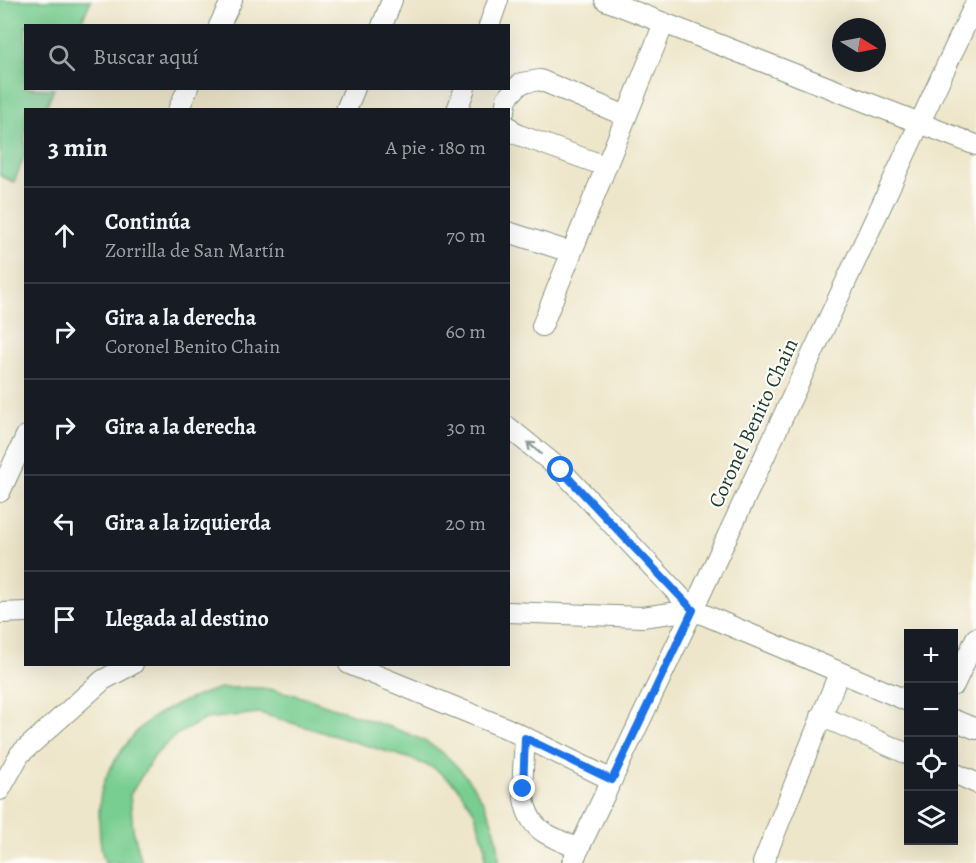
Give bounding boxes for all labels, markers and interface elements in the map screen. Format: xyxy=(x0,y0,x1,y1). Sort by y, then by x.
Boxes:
north arrow xyxy=(832,18,886,72)
search box xyxy=(24,24,510,90)
icon: search xyxy=(45,41,78,74)
text: Buscar aquí xyxy=(93,42,199,72)
text: 3 min xyxy=(48,130,108,165)
text: A pie · 180 m xyxy=(386,134,486,161)
text: Continúa xyxy=(105,207,191,237)
icon: ahead xyxy=(48,219,81,252)
text: 70 m xyxy=(446,222,486,249)
text: Zorrilla de San Martín xyxy=(105,237,285,264)
text: Gira a la derecha xyxy=(105,303,256,333)
icon: right xyxy=(48,315,81,348)
text: 60 m xyxy=(446,318,486,345)
text: Coronel Benito Chain xyxy=(105,333,280,360)
street label: Coronel Benito Chain xyxy=(701,334,805,512)
icon: right xyxy=(48,411,81,444)
text: Gira a la derecha xyxy=(105,412,256,442)
text: 30 m xyxy=(446,414,486,441)
one-way arrow xyxy=(527,442,543,455)
route start xyxy=(547,456,573,482)
icon: left xyxy=(48,507,81,540)
text: Gira a la izquierda xyxy=(105,508,271,538)
text: 20 m xyxy=(445,510,486,537)
icon: arrive xyxy=(48,603,81,636)
text: Llegada al destino xyxy=(105,604,269,634)
map controls xyxy=(904,629,958,845)
button: + xyxy=(904,629,958,683)
button: − xyxy=(904,683,958,737)
button: locate xyxy=(904,737,958,791)
route end xyxy=(509,775,535,801)
button: layers xyxy=(904,791,958,845)

